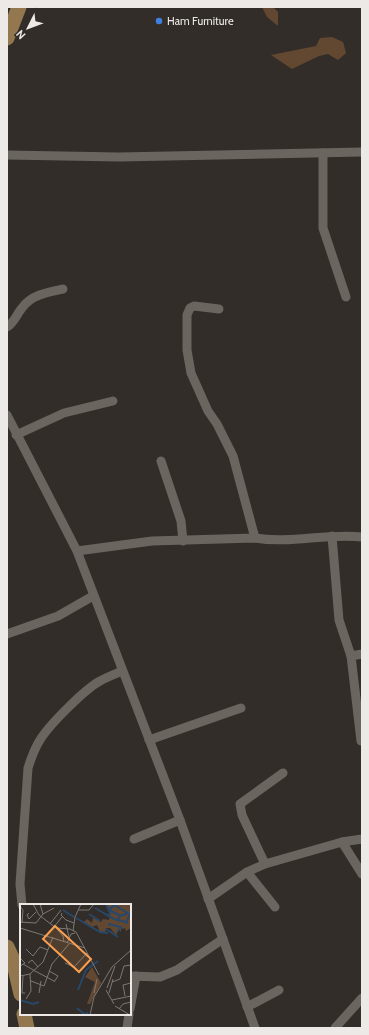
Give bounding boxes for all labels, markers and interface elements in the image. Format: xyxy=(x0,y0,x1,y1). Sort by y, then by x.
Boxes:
north arrow xyxy=(8,8,48,48)
place label: Ham Furniture xyxy=(167,14,234,28)
marker: Ham Furniture xyxy=(154,16,164,26)
text: N xyxy=(13,27,28,42)
inset map xyxy=(20,904,131,1015)

